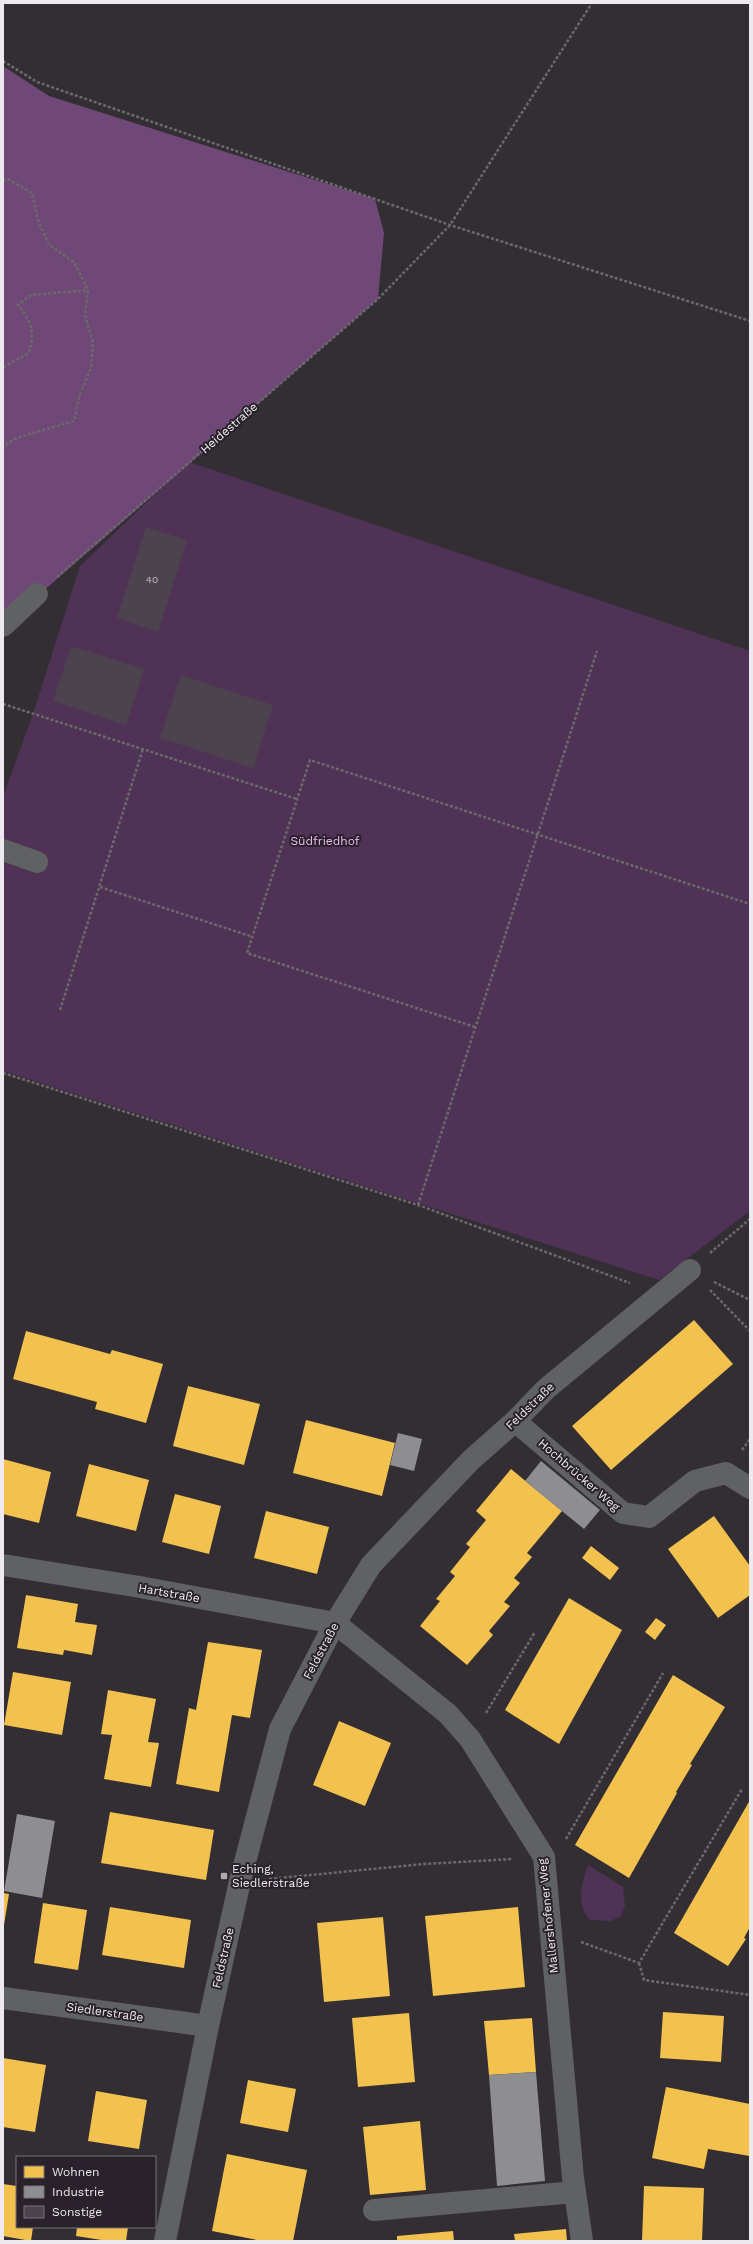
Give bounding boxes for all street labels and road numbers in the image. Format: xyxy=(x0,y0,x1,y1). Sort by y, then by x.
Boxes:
street label: Heidestraße xyxy=(198,400,260,456)
street label: Feldstraße xyxy=(503,1379,557,1433)
street label: Hochbrücker Weg xyxy=(536,1436,623,1514)
street label: Hartstraße xyxy=(137,1581,201,1605)
street label: Feldstraße xyxy=(300,1620,342,1682)
street label: Mallershofener Weg xyxy=(535,1857,561,1974)
street label: Feldstraße xyxy=(209,1926,237,1990)
street label: Siedlerstraße xyxy=(66,2000,145,2024)

